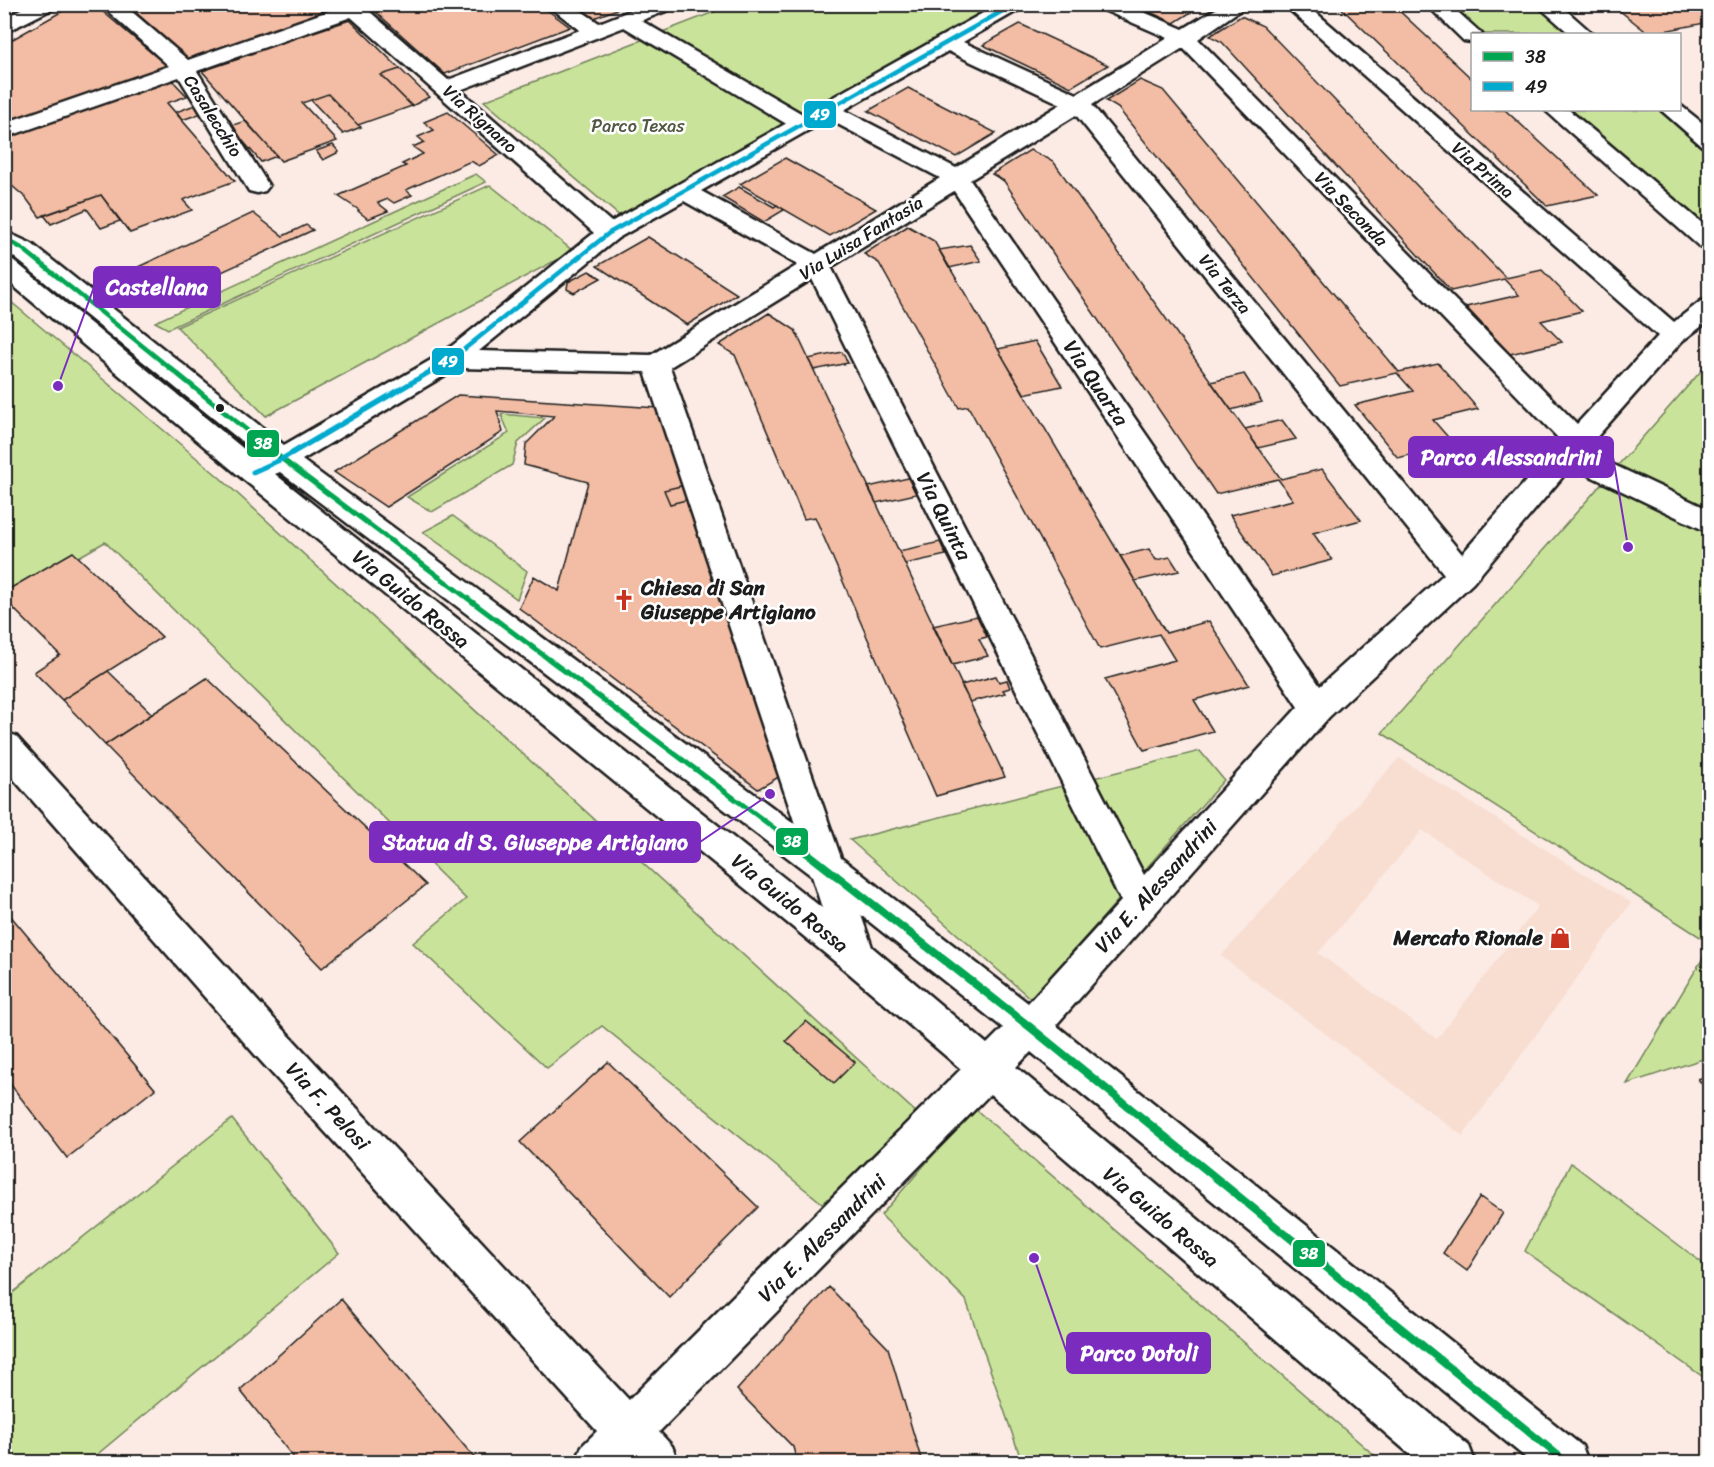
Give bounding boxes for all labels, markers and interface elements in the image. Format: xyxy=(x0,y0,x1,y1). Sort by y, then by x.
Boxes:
legend xyxy=(1471,33,1681,111)
text: 38 xyxy=(1525,41,1546,73)
street label: Casalecchio xyxy=(175,68,251,164)
text: 49 xyxy=(1525,71,1547,103)
street label: Via Rignano xyxy=(435,76,525,162)
line badge: 49 xyxy=(803,100,837,129)
text: 49 xyxy=(809,100,830,129)
park label: Parco Texas xyxy=(591,110,685,142)
street label: Via Prima xyxy=(1444,133,1522,207)
street label: Via Seconda xyxy=(1306,163,1396,255)
street label: Via Luisa Fantasia xyxy=(793,187,929,289)
street label: Via Terza xyxy=(1190,246,1260,322)
callout: Castellana xyxy=(94,267,220,307)
text: Castellana xyxy=(105,268,208,307)
street label: Via Quarta xyxy=(1053,332,1139,435)
line badge: 49 xyxy=(431,347,465,376)
text: 49 xyxy=(437,347,458,376)
unlabelled marker xyxy=(214,402,226,414)
line badge: 38 xyxy=(246,429,280,458)
text: 38 xyxy=(253,429,273,458)
callout: Parco Alessandrini xyxy=(1409,437,1613,477)
text: Parco Alessandrini xyxy=(1421,438,1602,477)
street label: Via Quinta xyxy=(905,465,983,568)
street label: Via Guido Rossa xyxy=(343,539,479,659)
place label: Chiesa di San Giuseppe Artigiano xyxy=(640,569,816,631)
church icon: Chiesa di San Giuseppe Artigiano xyxy=(612,588,636,612)
street label: Via E. Alessandrini xyxy=(1085,809,1228,962)
callout: Statua di S. Giuseppe Artigiano xyxy=(370,822,700,862)
text: Statua di S. Giuseppe Artigiano xyxy=(381,823,688,862)
line badge: 38 xyxy=(775,827,809,856)
text: 38 xyxy=(782,827,802,856)
street label: Via Guido Rossa xyxy=(722,843,858,963)
place label: Mercato Rionale xyxy=(1392,919,1543,957)
shop icon: Mercato Rionale xyxy=(1548,926,1572,950)
street label: Via F. Pelosi xyxy=(276,1052,381,1161)
street label: Via Guido Rossa xyxy=(1094,1156,1228,1278)
street label: Via E. Alessandrini xyxy=(748,1163,897,1312)
line badge: 38 xyxy=(1292,1239,1326,1268)
text: 38 xyxy=(1299,1239,1319,1268)
callout: Parco Dotoli xyxy=(1067,1333,1210,1373)
text: Parco Dotoli xyxy=(1080,1334,1200,1373)

